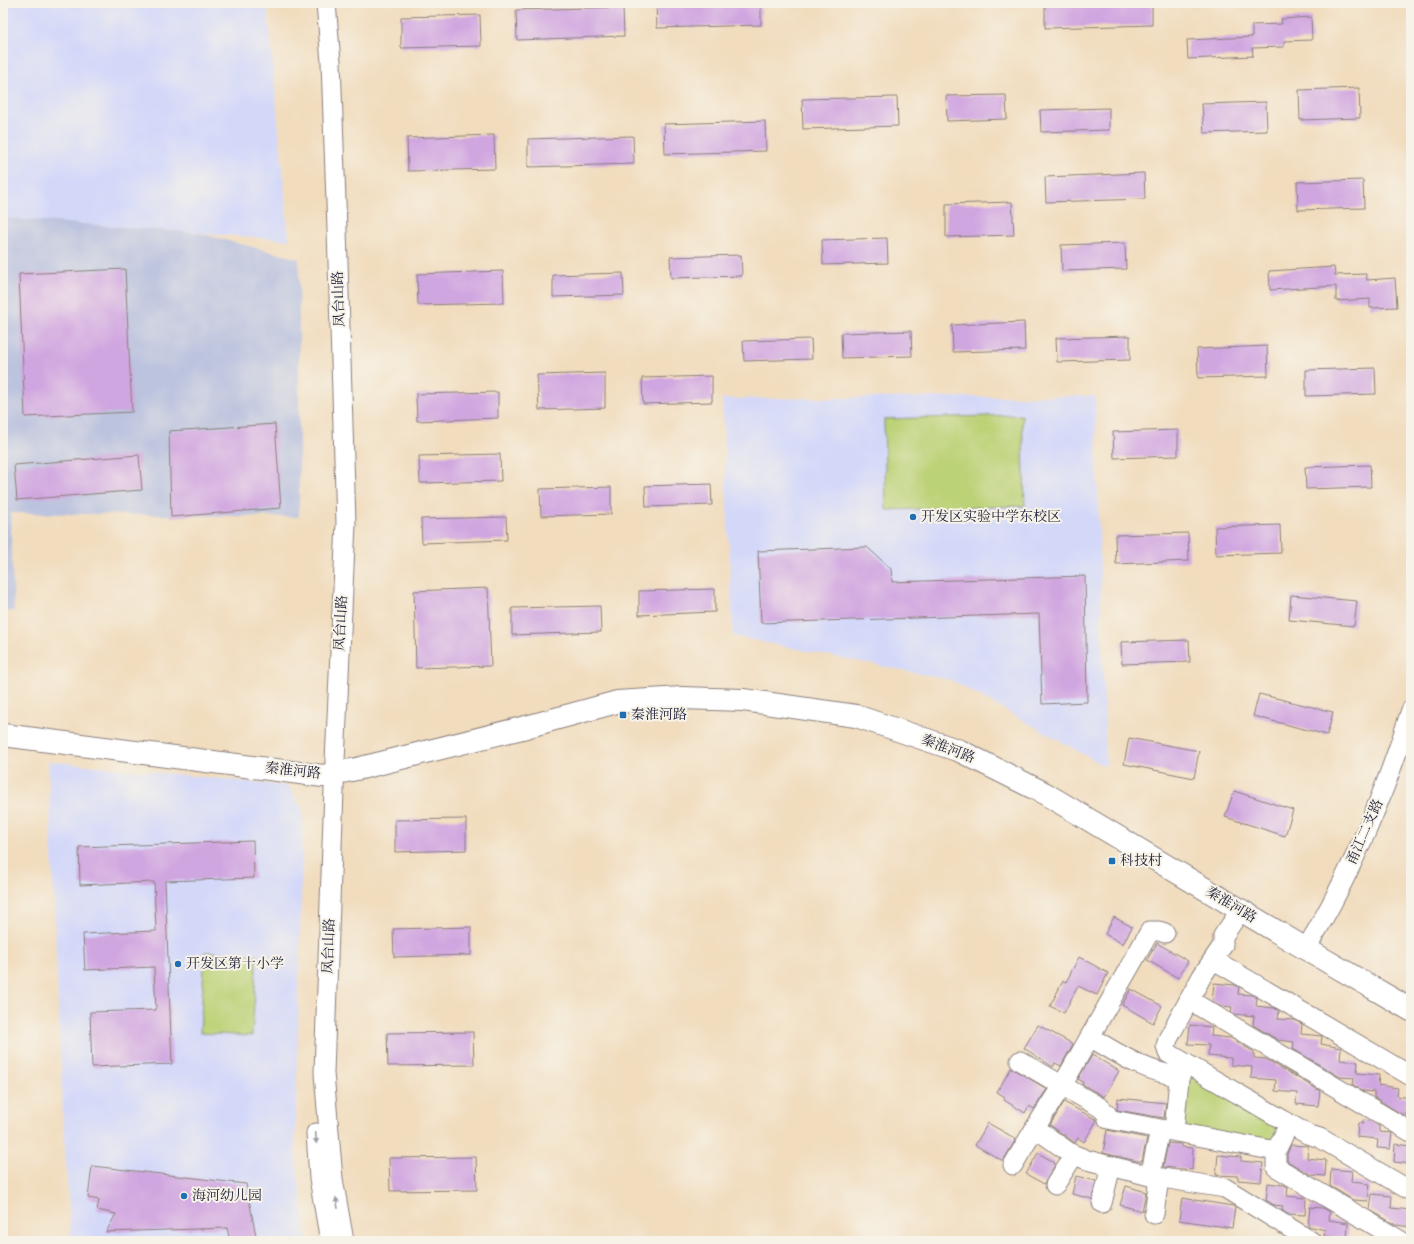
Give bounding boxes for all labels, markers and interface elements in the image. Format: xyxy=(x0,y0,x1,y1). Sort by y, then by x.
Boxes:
street label: 凤台山路 xyxy=(330,271,347,327)
place label: 开发区实验中学东校区 xyxy=(921,509,1061,524)
marker: 开发区实验中学东校区 xyxy=(908,512,918,522)
street label: 凤台山路 xyxy=(332,595,349,651)
place label: 秦淮河路 xyxy=(631,707,687,722)
marker: 秦淮河路 xyxy=(618,710,628,720)
street label: 秦淮河路 xyxy=(919,731,977,766)
street label: 秦淮河路 xyxy=(264,760,322,781)
street label: 甬江二支路 xyxy=(1343,797,1386,867)
place label: 科技村 xyxy=(1120,853,1162,868)
marker: 科技村 xyxy=(1107,856,1117,866)
street label: 秦淮河路 xyxy=(1203,884,1259,925)
street label: 凤台山路 xyxy=(320,918,337,974)
place label: 开发区第十小学 xyxy=(186,956,284,971)
marker: 开发区第十小学 xyxy=(173,959,183,969)
one-way arrow xyxy=(313,1132,320,1144)
place label: 海河幼儿园 xyxy=(192,1188,262,1203)
marker: 海河幼儿园 xyxy=(179,1191,189,1201)
one-way arrow xyxy=(334,1197,340,1209)

